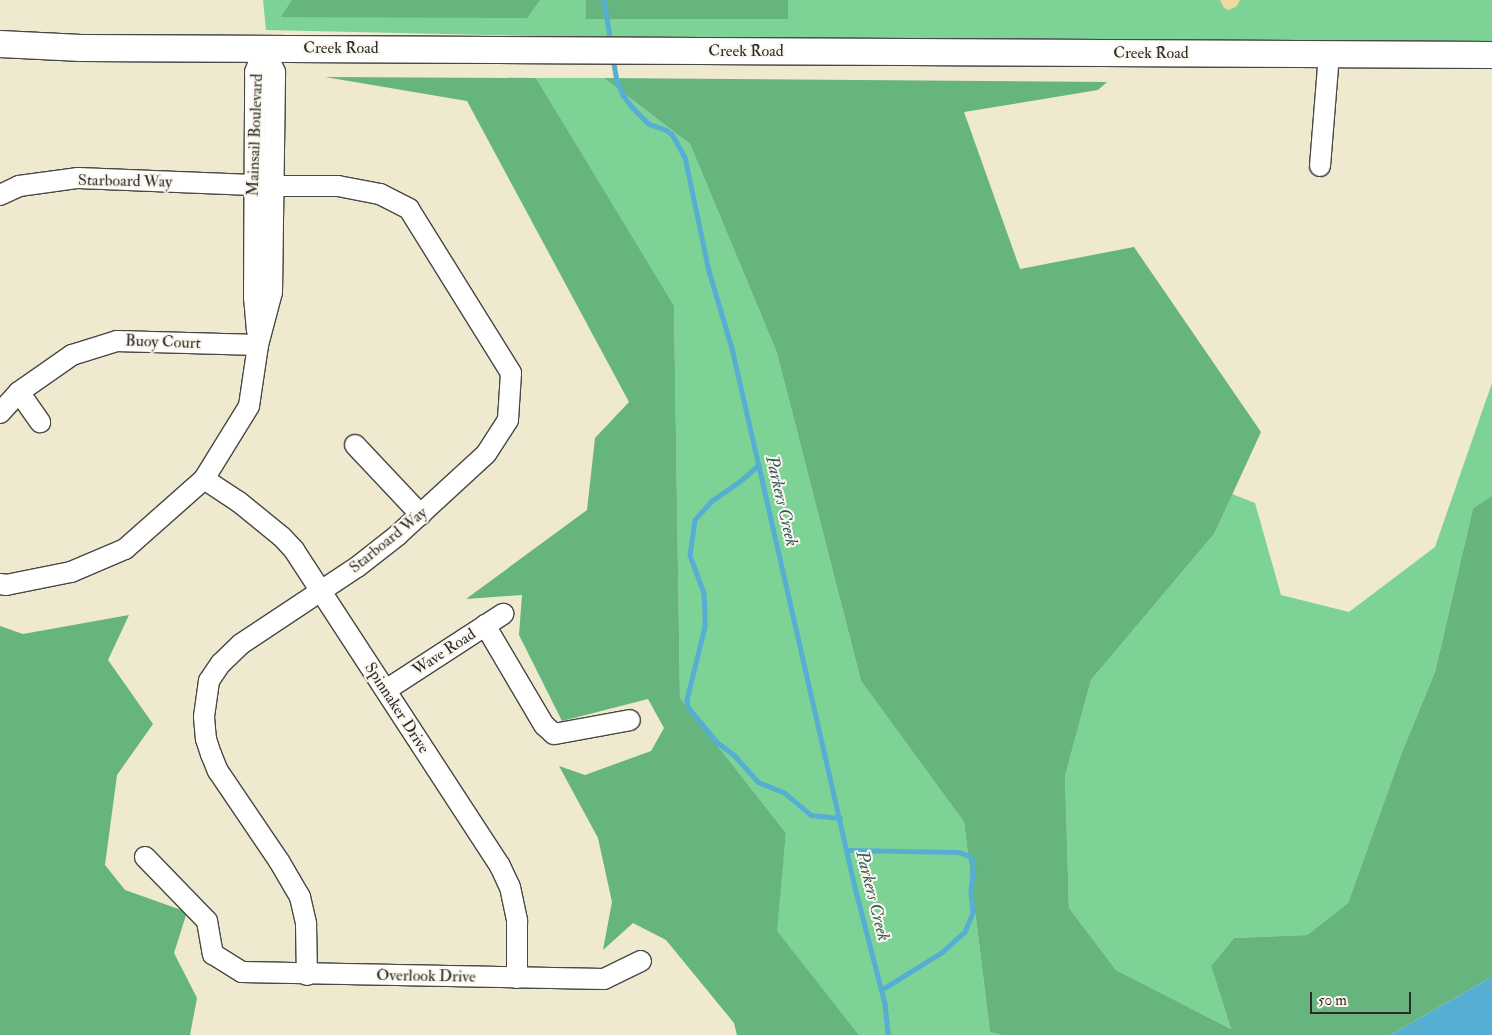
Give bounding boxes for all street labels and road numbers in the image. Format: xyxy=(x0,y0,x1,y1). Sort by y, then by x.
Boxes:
street label: Creek Road xyxy=(303,38,379,58)
street label: Creek Road xyxy=(708,41,784,61)
street label: Creek Road xyxy=(1113,43,1189,63)
street label: Mainsail Boulevard xyxy=(243,73,267,197)
street label: Starboard Way xyxy=(78,171,172,191)
street label: Buoy Court xyxy=(125,331,201,353)
street label: Starboard Way xyxy=(345,503,431,577)
street label: Wave Road xyxy=(409,624,479,680)
street label: Spinnaker Drive xyxy=(361,659,433,757)
street label: Overlook Drive xyxy=(376,966,476,986)

